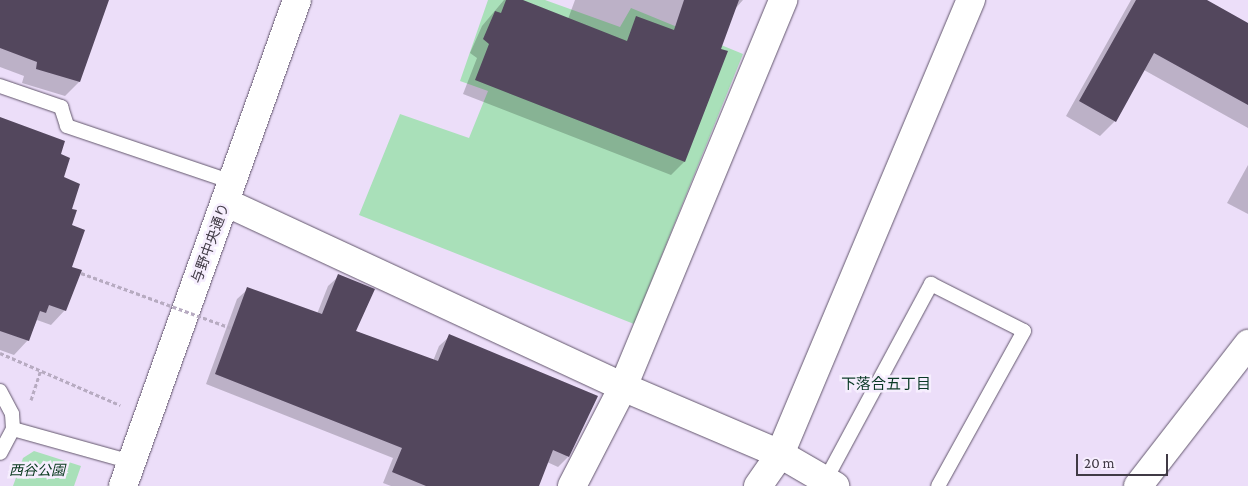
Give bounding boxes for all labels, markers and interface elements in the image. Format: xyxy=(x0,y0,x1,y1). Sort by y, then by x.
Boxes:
street label: 与野中央通り xyxy=(188,201,232,285)
district label: 下落合五丁目 xyxy=(841,376,931,394)
scale bar xyxy=(1078,444,1170,476)
text: 20 m xyxy=(1084,455,1115,471)
park label: 西谷公園 xyxy=(9,462,65,478)

